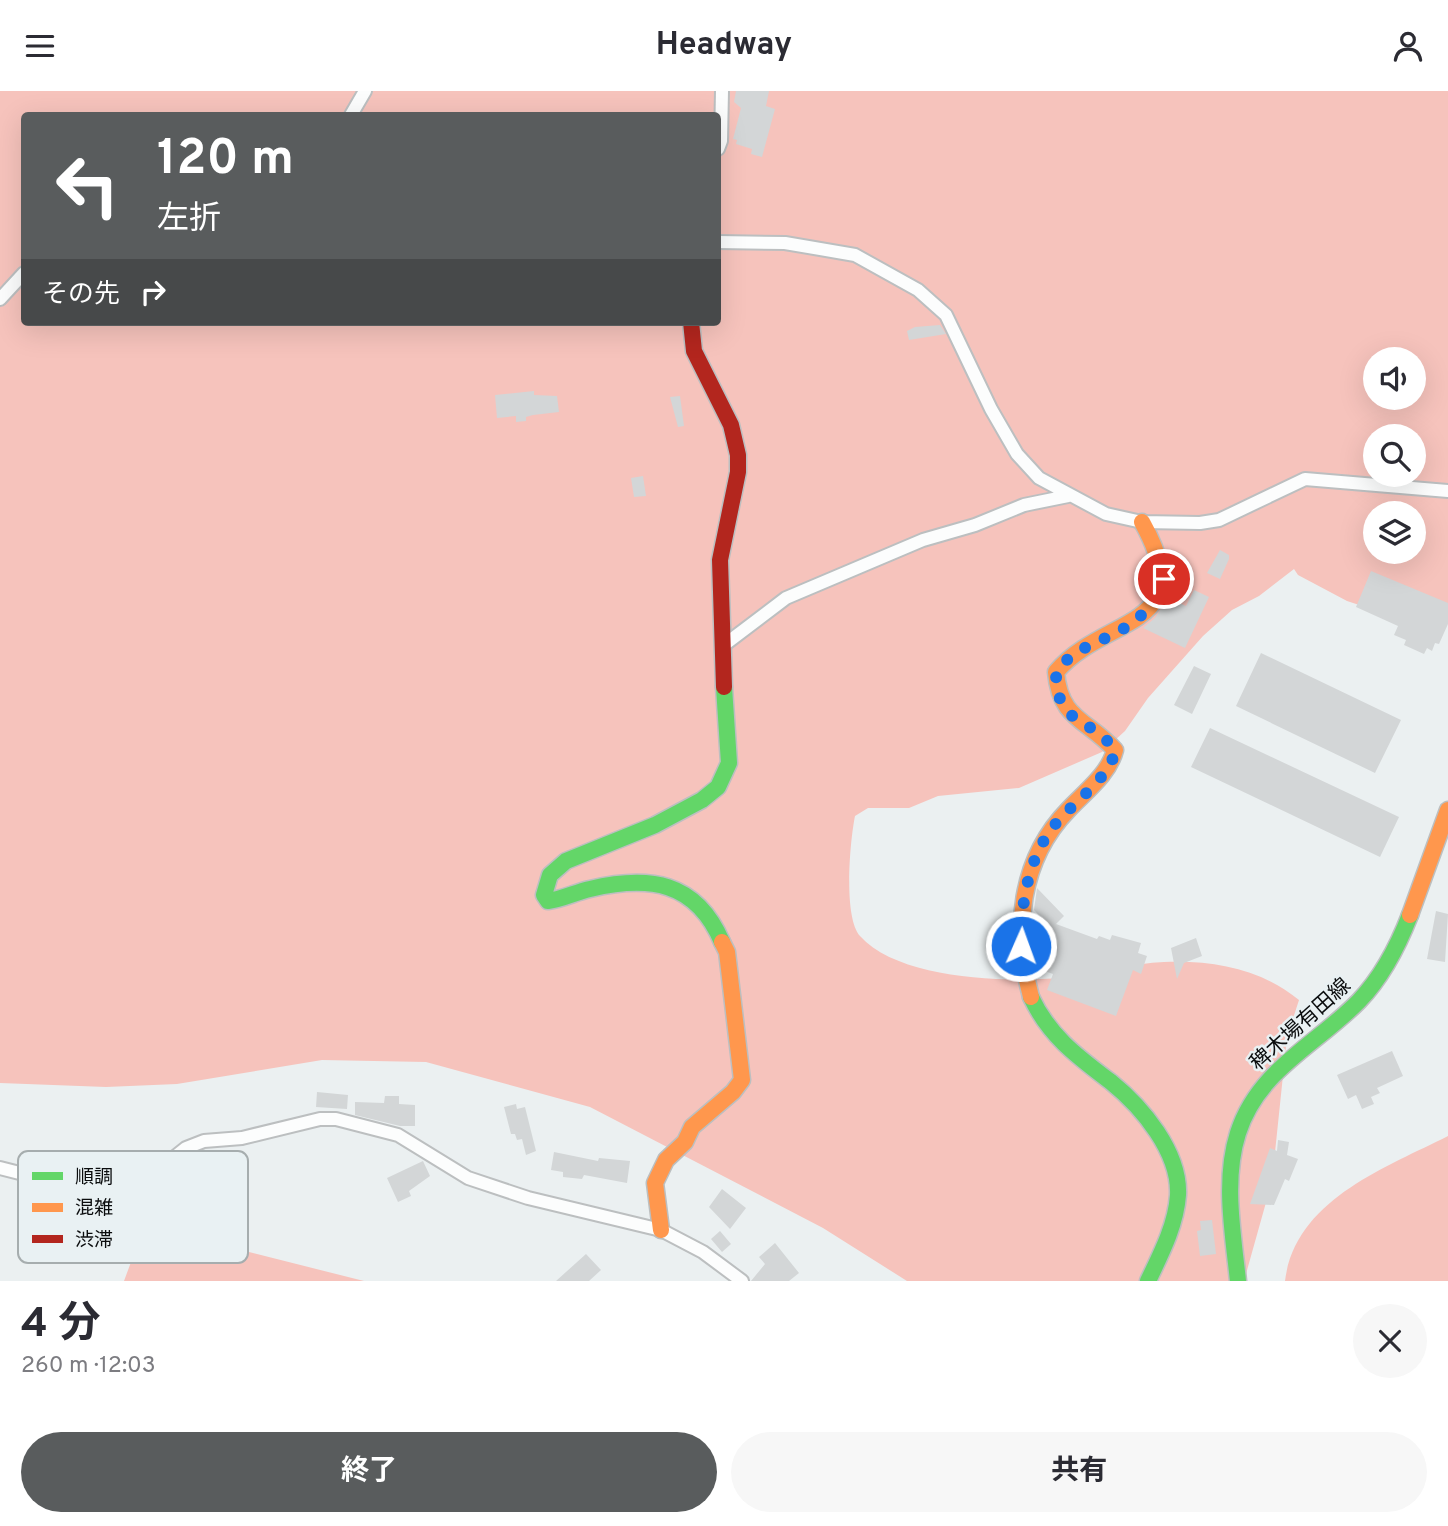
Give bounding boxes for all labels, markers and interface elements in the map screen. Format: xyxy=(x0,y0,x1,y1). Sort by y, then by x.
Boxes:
text: Headway xyxy=(656,26,792,66)
icon: menu xyxy=(21,27,59,65)
icon: person xyxy=(1389,27,1427,65)
text: 120 m xyxy=(157,130,294,192)
icon: left xyxy=(42,140,133,231)
text: 左折 xyxy=(157,200,221,240)
icon: right xyxy=(134,273,172,311)
text: その先 xyxy=(42,279,120,312)
map controls xyxy=(1363,347,1426,564)
button: sound xyxy=(1363,347,1426,410)
button: search xyxy=(1363,424,1426,487)
button: layers xyxy=(1363,501,1426,564)
pin xyxy=(1134,549,1194,609)
icon: arrive xyxy=(1145,560,1183,598)
position arrow xyxy=(984,909,1058,983)
street label: 稗木場有田線 xyxy=(1245,973,1357,1077)
legend xyxy=(18,1151,248,1263)
text: 順調 xyxy=(75,1166,113,1190)
text: 混雑 xyxy=(75,1197,113,1221)
text: 渋滞 xyxy=(75,1229,113,1253)
text: 4 分 xyxy=(21,1299,101,1352)
button: close xyxy=(1353,1304,1427,1378)
text: 260 m · 12:03 xyxy=(21,1352,156,1381)
button: 終了 xyxy=(21,1432,717,1512)
button: 共有 xyxy=(731,1432,1427,1512)

